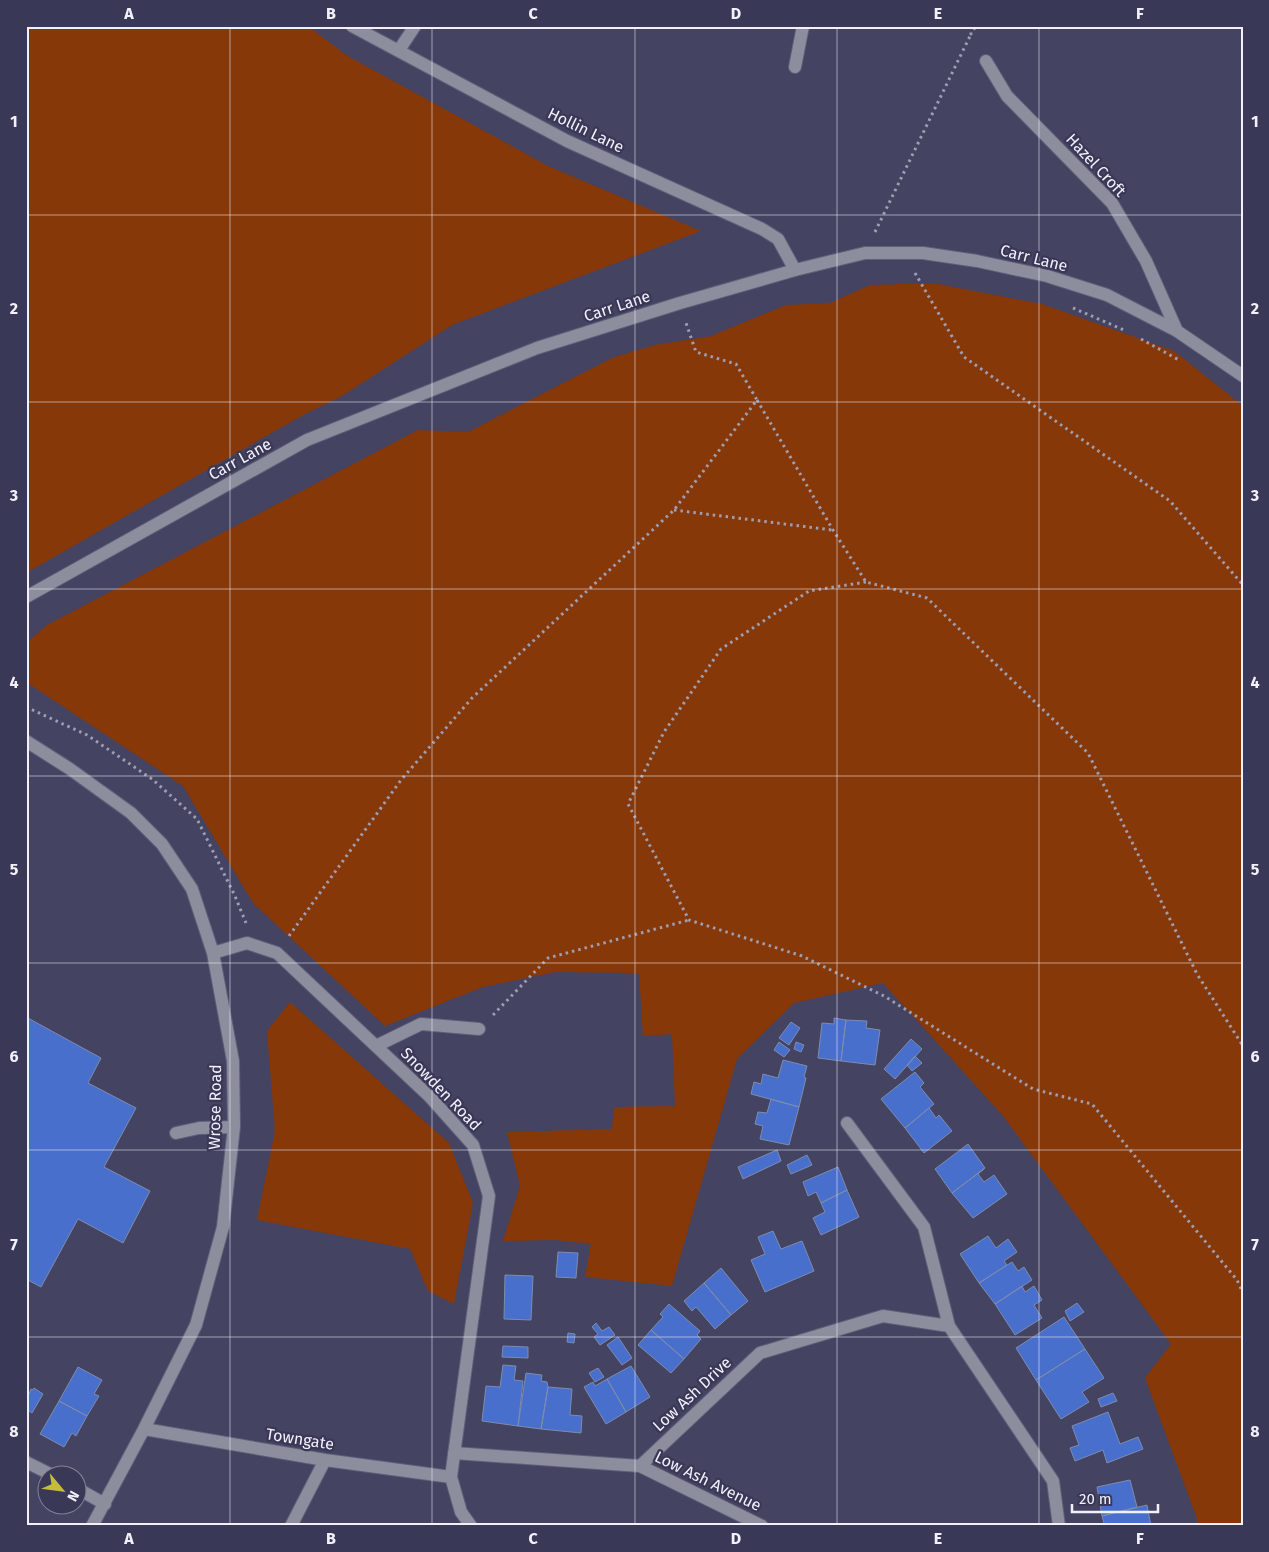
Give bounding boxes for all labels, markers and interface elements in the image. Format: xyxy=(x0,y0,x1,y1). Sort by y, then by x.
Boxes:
text: A xyxy=(123,4,134,23)
text: B xyxy=(326,4,336,23)
text: C xyxy=(528,4,538,23)
text: D xyxy=(731,4,741,23)
text: E xyxy=(934,4,942,23)
text: F xyxy=(1136,4,1144,23)
street label: Hollin Lane xyxy=(545,103,627,157)
text: 1 xyxy=(10,112,18,131)
text: 1 xyxy=(1251,112,1259,131)
street label: Hazel Croft xyxy=(1062,130,1130,201)
street label: Carr Lane xyxy=(998,240,1070,276)
street label: Carr Lane xyxy=(581,286,653,326)
text: 2 xyxy=(10,299,18,318)
text: 2 xyxy=(1251,299,1259,318)
street label: Carr Lane xyxy=(205,434,275,484)
text: 3 xyxy=(9,486,18,505)
text: 3 xyxy=(1250,486,1259,505)
text: 4 xyxy=(9,673,19,692)
text: 4 xyxy=(1250,673,1260,692)
text: 5 xyxy=(10,860,19,879)
text: 5 xyxy=(1251,860,1260,879)
street label: Snowden Road xyxy=(397,1044,485,1134)
text: 6 xyxy=(9,1047,19,1066)
text: 6 xyxy=(1250,1047,1260,1066)
street label: Wrose Road xyxy=(205,1064,225,1150)
text: 7 xyxy=(10,1235,18,1254)
text: 7 xyxy=(1251,1235,1259,1254)
street label: Low Ash Drive xyxy=(649,1353,735,1435)
text: 8 xyxy=(9,1422,19,1441)
text: 8 xyxy=(1250,1422,1260,1441)
street label: Towngate xyxy=(265,1424,335,1454)
street label: Low Ash Avenue xyxy=(652,1447,764,1515)
north arrow xyxy=(38,1464,88,1514)
scale bar xyxy=(1072,1482,1158,1514)
text: N xyxy=(63,1488,83,1504)
text: 20 m xyxy=(1079,1490,1112,1508)
text: A xyxy=(123,1529,134,1548)
text: B xyxy=(326,1529,336,1548)
text: C xyxy=(528,1529,538,1548)
text: D xyxy=(731,1529,741,1548)
text: E xyxy=(934,1529,942,1548)
text: F xyxy=(1136,1529,1144,1548)

